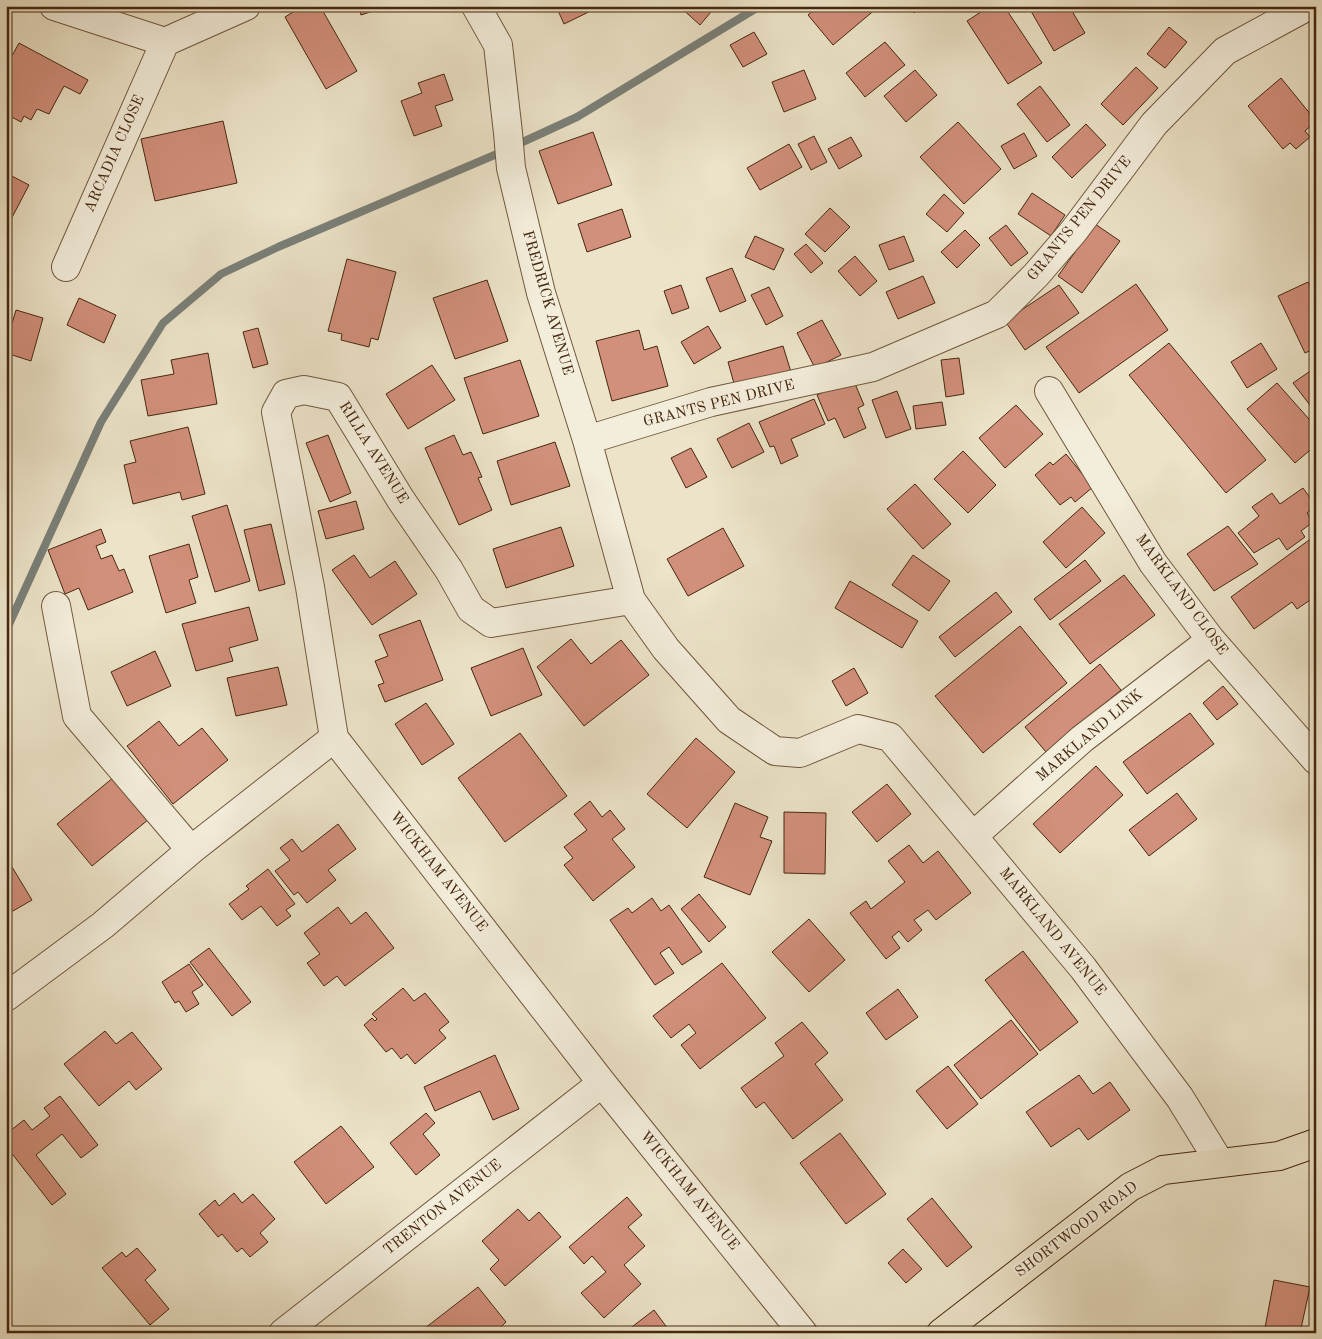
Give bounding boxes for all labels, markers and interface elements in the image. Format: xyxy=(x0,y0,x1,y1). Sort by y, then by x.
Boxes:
street label: ARCADIA CLOSE xyxy=(82,93,148,215)
street label: GRANTS PEN DRIVE xyxy=(1025,154,1135,284)
street label: FREDRICK AVENUE xyxy=(519,229,575,377)
street label: GRANTS PEN DRIVE xyxy=(642,378,796,430)
street label: RILLA AVENUE xyxy=(336,399,410,507)
street label: MARKLAND CLOSE xyxy=(1132,532,1230,658)
street label: MARKLAND LINK xyxy=(1034,687,1146,785)
street label: WICKHAM AVENUE xyxy=(387,809,489,935)
street label: MARKLAND AVENUE xyxy=(996,865,1108,999)
street label: WICKHAM AVENUE xyxy=(637,1129,741,1253)
street label: TRENTON AVENUE xyxy=(381,1158,505,1258)
street label: SHORTWOOD ROAD xyxy=(1013,1179,1141,1281)

